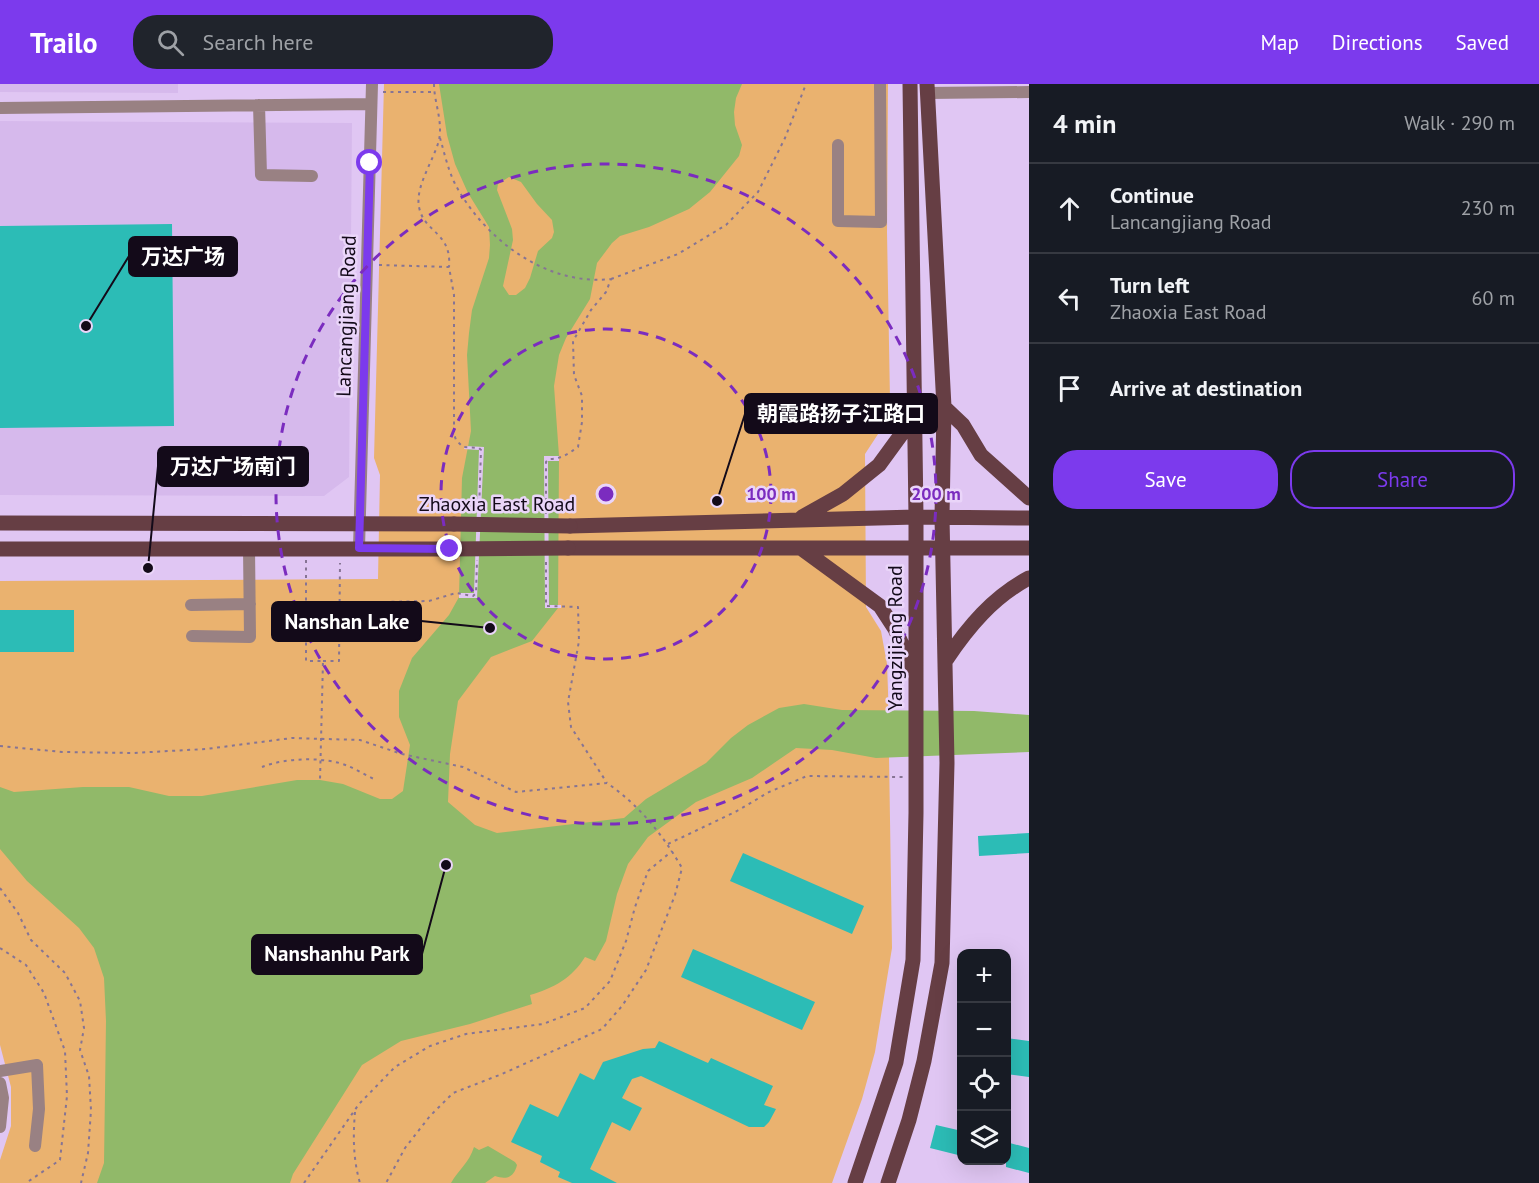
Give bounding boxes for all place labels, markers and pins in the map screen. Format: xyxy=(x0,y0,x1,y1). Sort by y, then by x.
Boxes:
callout: 万达广场 xyxy=(129,237,237,276)
callout: 朝霞路扬子江路口 xyxy=(745,394,937,433)
callout: 万达广场南门 xyxy=(158,447,308,486)
centre of rings xyxy=(596,484,616,504)
callout: Nanshan Lake xyxy=(272,602,421,641)
callout: Nanshanhu Park xyxy=(252,935,422,974)

